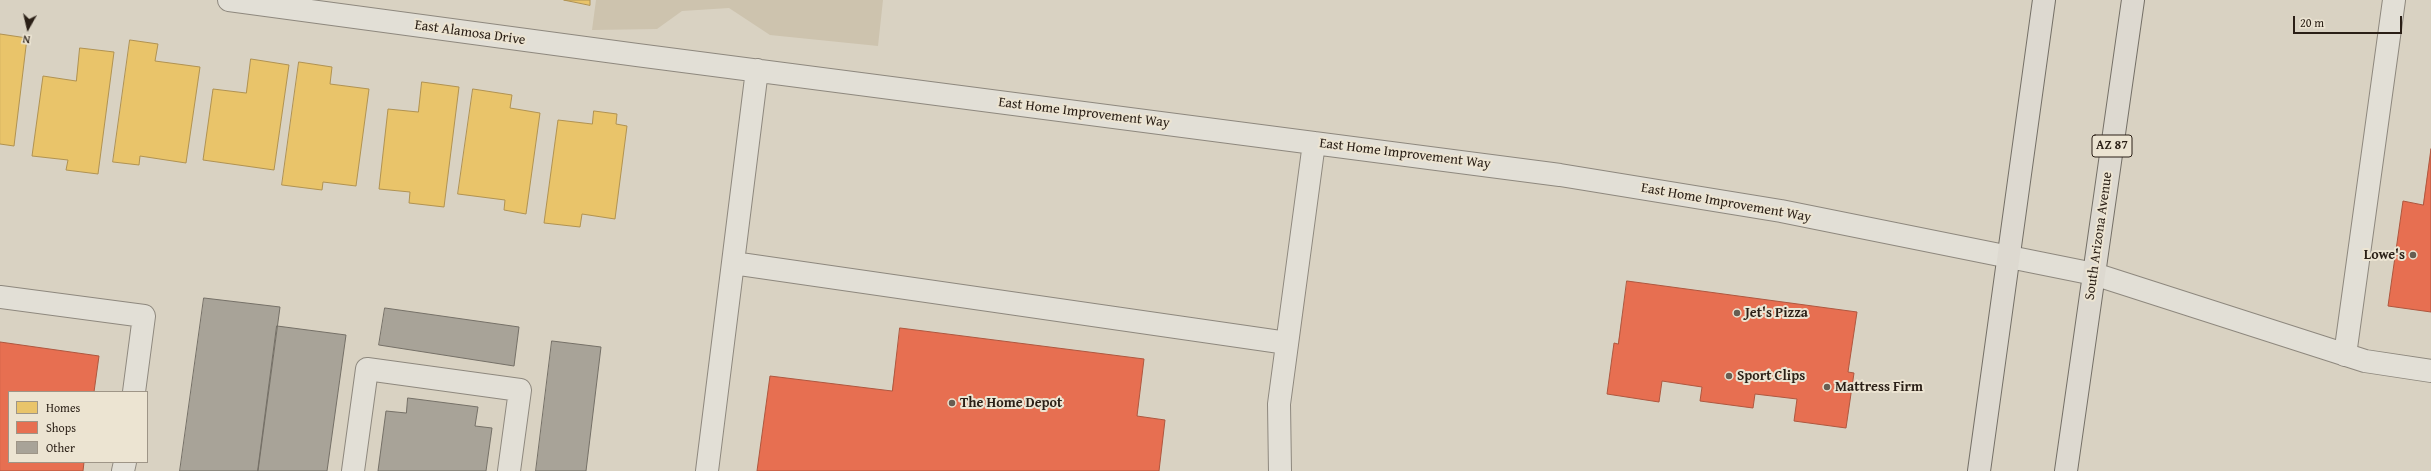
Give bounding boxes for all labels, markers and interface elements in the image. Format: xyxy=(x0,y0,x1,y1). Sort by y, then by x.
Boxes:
north arrow xyxy=(8,8,48,48)
scale bar xyxy=(2295,8,2404,34)
text: 20 m xyxy=(2300,14,2324,31)
street label: East Alamosa Drive xyxy=(414,17,526,49)
text: N xyxy=(22,31,31,48)
street label: East Home Improvement Way xyxy=(997,94,1171,132)
street label: East Home Improvement Way xyxy=(1318,135,1492,173)
road number: AZ 87 xyxy=(2092,135,2132,157)
street label: South Arizona Avenue xyxy=(2082,171,2116,301)
street label: East Home Improvement Way xyxy=(1640,180,1812,226)
place label: Lowe's xyxy=(2364,247,2405,263)
marker: Lowe's xyxy=(2408,250,2418,260)
place label: Jet's Pizza xyxy=(1745,305,1808,321)
marker: Jet's Pizza xyxy=(1732,308,1742,318)
place label: Sport Clips xyxy=(1737,368,1805,384)
marker: Sport Clips xyxy=(1724,371,1734,381)
place label: Mattress Firm xyxy=(1835,379,1923,395)
marker: Mattress Firm xyxy=(1822,382,1832,392)
legend xyxy=(8,391,148,463)
place label: The Home Depot xyxy=(960,395,1062,411)
marker: The Home Depot xyxy=(947,398,957,408)
text: Homes xyxy=(46,399,80,416)
text: Shops xyxy=(46,419,76,436)
text: Other xyxy=(46,439,75,456)

